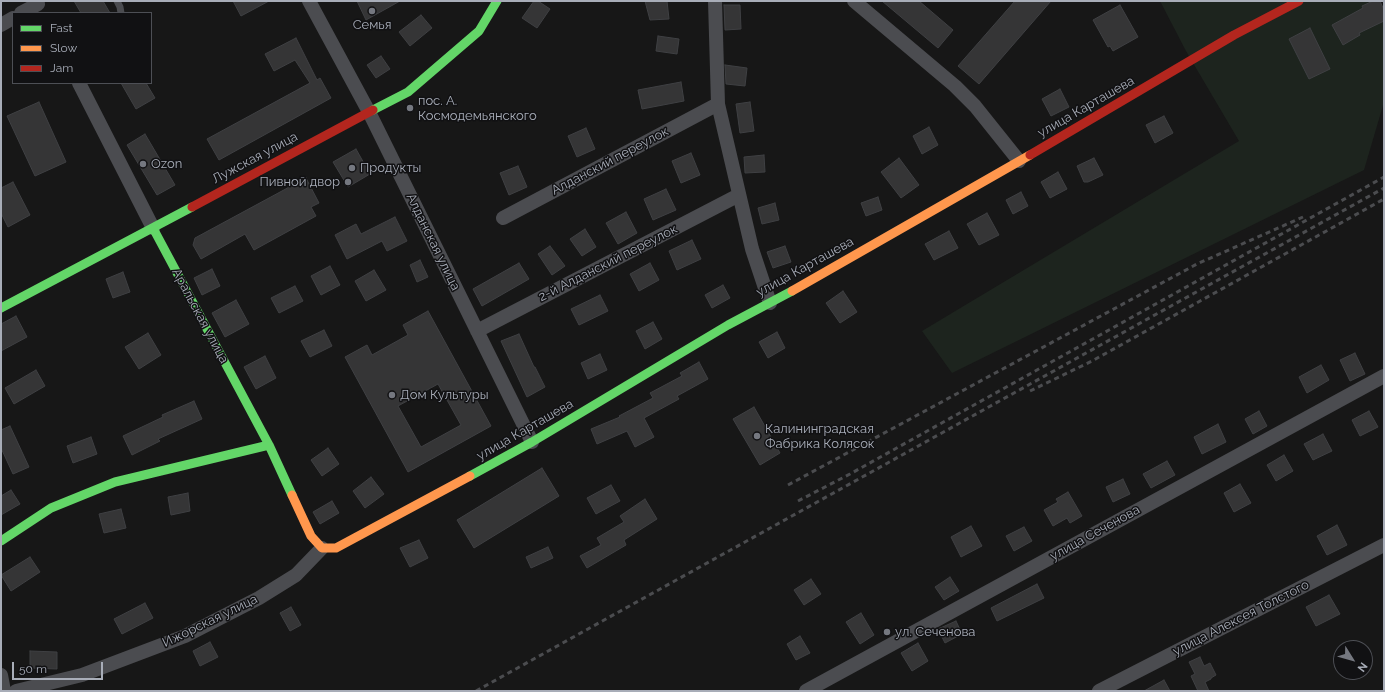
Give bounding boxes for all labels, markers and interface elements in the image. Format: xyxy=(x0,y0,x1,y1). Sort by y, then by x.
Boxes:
marker: Семья xyxy=(367,6,377,16)
legend xyxy=(12,12,152,84)
place label: Семья xyxy=(353,17,391,33)
text: Fast xyxy=(50,21,73,35)
text: Slow xyxy=(50,41,77,55)
text: Jam xyxy=(50,61,73,75)
street label: улица Карташева xyxy=(1035,73,1137,141)
place label: пос. А. Космодемьянского xyxy=(418,93,537,124)
marker: пос. А. Космодемьянского xyxy=(405,103,415,113)
street label: Алданский переулок xyxy=(549,123,671,199)
street label: Лужская улица xyxy=(210,129,300,187)
place label: Ozon xyxy=(151,156,182,172)
marker: Ozon xyxy=(138,159,148,169)
place label: Продукты xyxy=(360,160,421,176)
marker: Продукты xyxy=(347,163,357,173)
place label: Пивной двор xyxy=(259,174,340,190)
marker: Пивной двор xyxy=(343,177,353,187)
street label: Алданская улица xyxy=(403,191,463,293)
street label: 2-й Алданский переулок xyxy=(536,221,680,305)
street label: улица Карташева xyxy=(754,234,856,300)
street label: Аральская улица xyxy=(168,266,232,366)
place label: Дом Культуры xyxy=(400,387,489,403)
marker: Дом Культуры xyxy=(387,390,397,400)
street label: улица Карташева xyxy=(474,396,576,464)
place label: Калининградская Фабрика Колясок xyxy=(765,421,875,452)
marker: Калининградская Фабрика Колясок xyxy=(752,431,762,441)
street label: улица Сеченова xyxy=(1047,502,1143,564)
street label: улица Алексея Толстого xyxy=(1170,577,1312,659)
street label: Ижорская улица xyxy=(160,591,260,651)
place label: ул. Сеченова xyxy=(895,624,975,640)
marker: ул. Сеченова xyxy=(882,627,892,637)
north arrow xyxy=(1333,640,1373,680)
scale bar xyxy=(14,654,105,680)
text: N xyxy=(1354,660,1370,674)
text: 50 m xyxy=(19,662,47,676)

